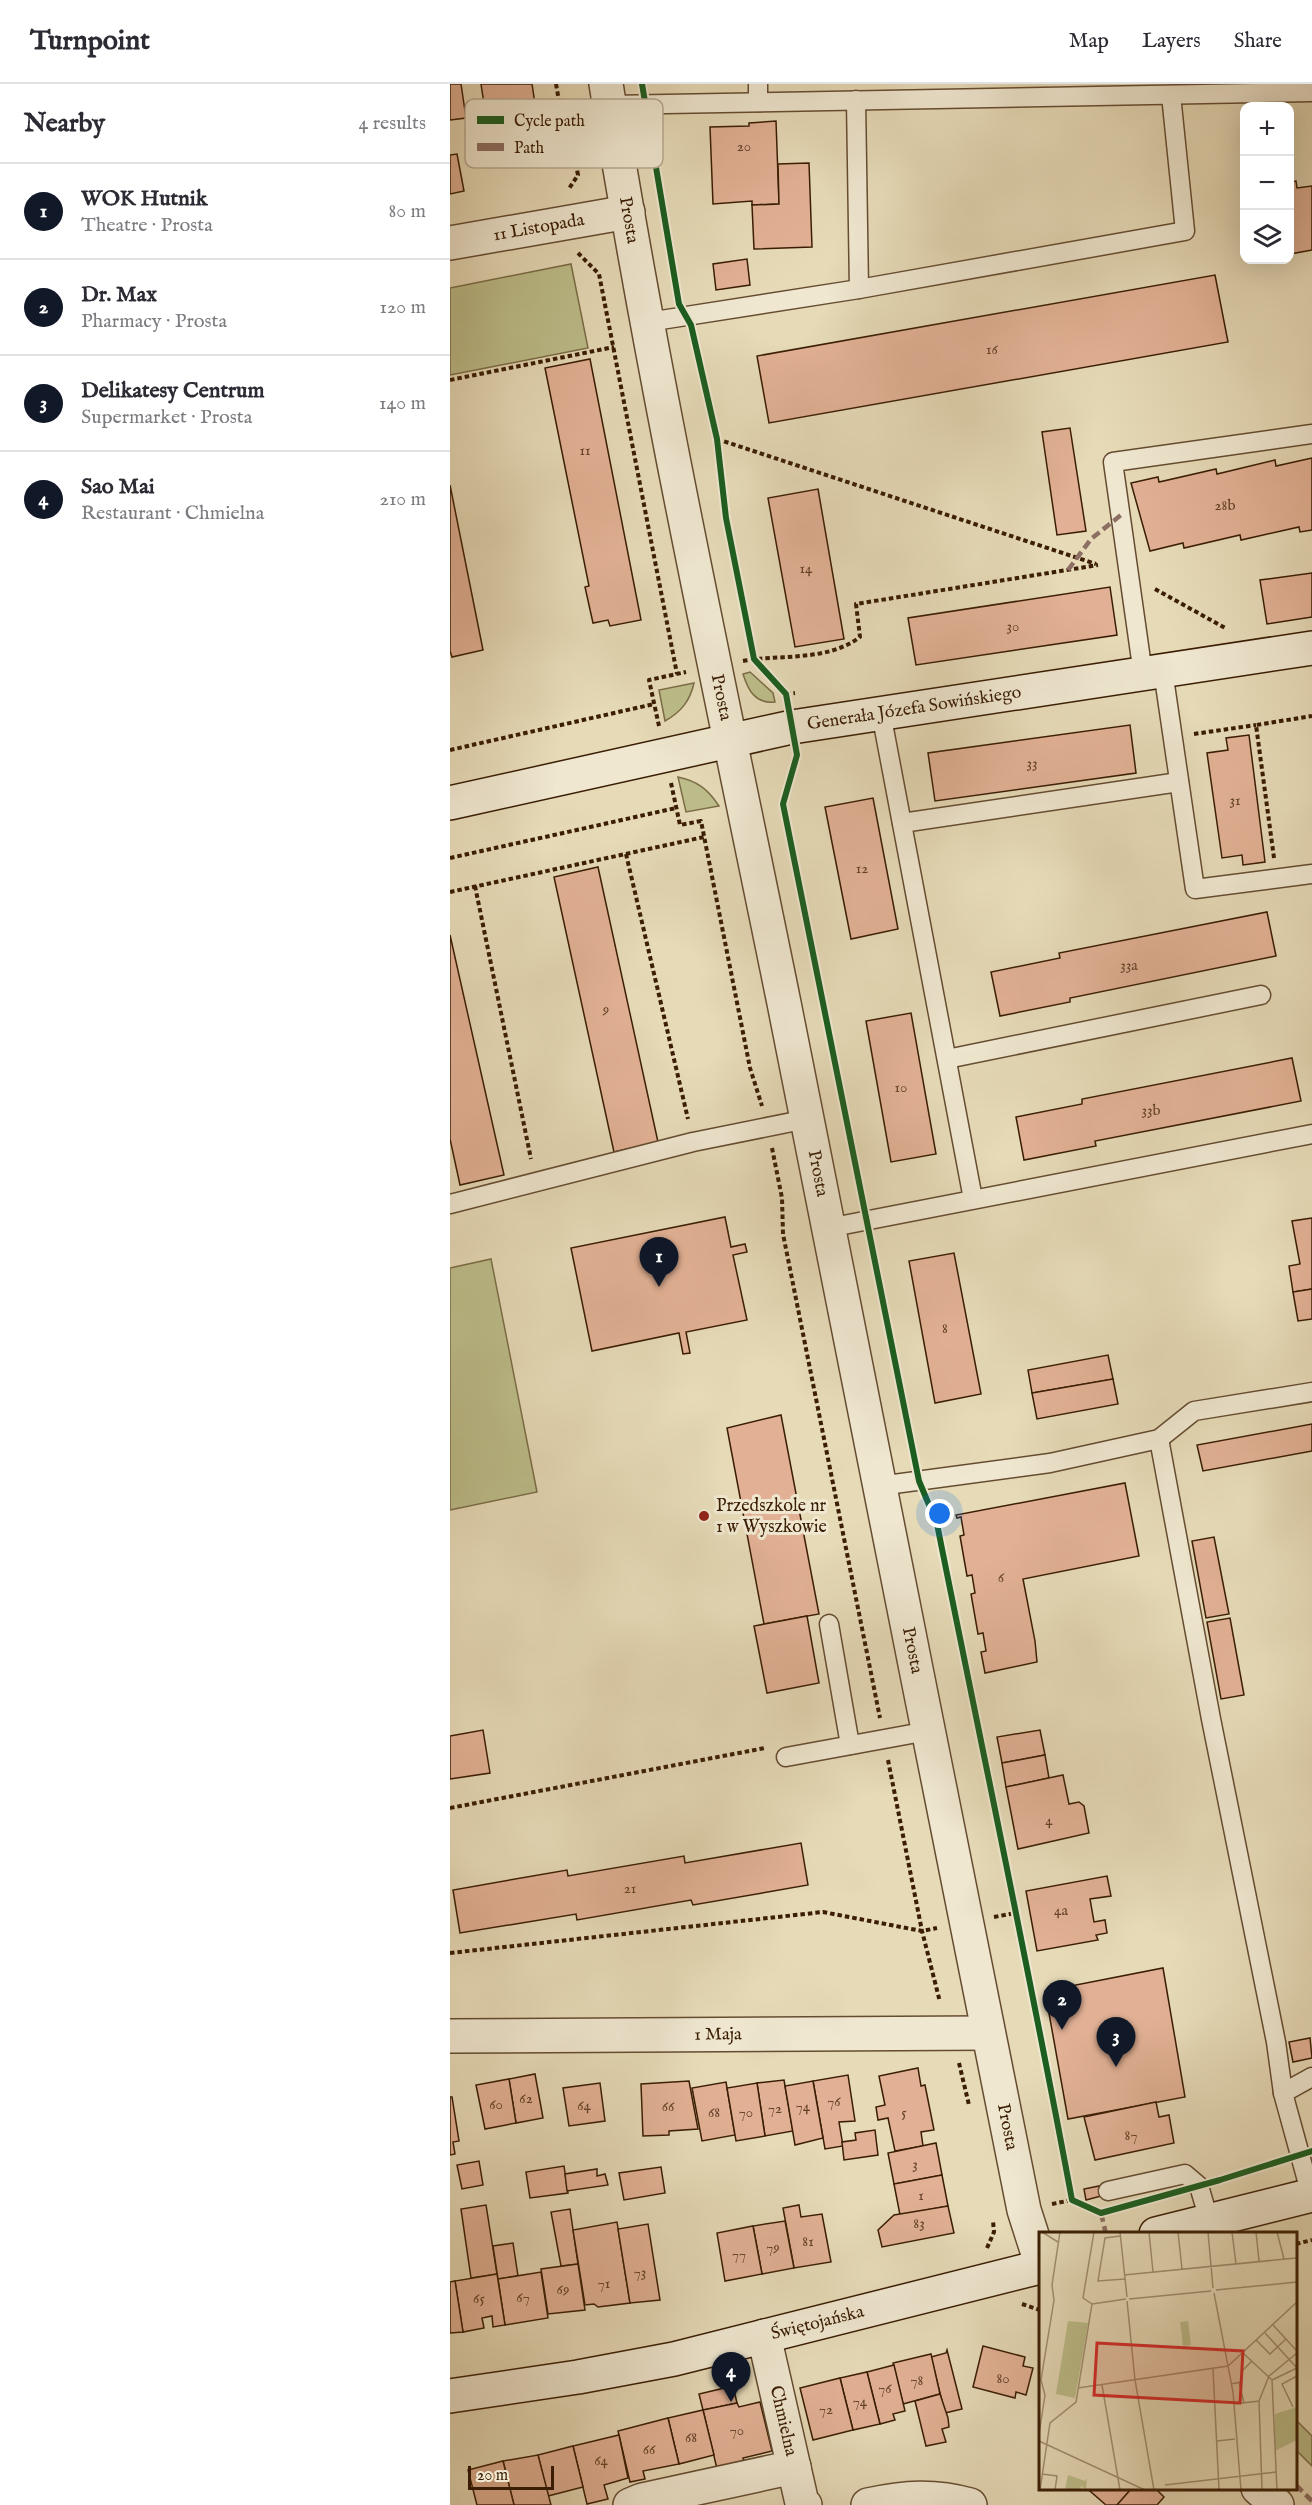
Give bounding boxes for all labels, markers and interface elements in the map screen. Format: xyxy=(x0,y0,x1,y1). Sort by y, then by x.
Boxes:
text: Turnpoint xyxy=(30,24,150,59)
text: Map xyxy=(1069,28,1109,55)
text: Layers xyxy=(1142,28,1201,55)
text: Share xyxy=(1234,28,1282,55)
legend xyxy=(465,99,663,168)
map controls xyxy=(1240,102,1294,264)
button: + xyxy=(1240,102,1294,156)
text: Nearby xyxy=(24,107,105,140)
text: 4 results xyxy=(359,111,426,136)
text: Cycle path xyxy=(514,112,585,132)
house number: 20 xyxy=(737,137,751,156)
text: Path xyxy=(514,139,545,159)
button: − xyxy=(1240,156,1294,210)
text: WOK Hutnik xyxy=(81,185,207,213)
street label: Prosta xyxy=(613,195,644,245)
text: 1 xyxy=(40,199,47,224)
text: 80 m xyxy=(389,199,426,224)
street label: 11 Listopada xyxy=(491,208,586,247)
button: layers xyxy=(1240,210,1294,264)
text: Theatre · Prosta xyxy=(81,213,213,238)
text: Dr. Max xyxy=(81,281,157,309)
text: 2 xyxy=(39,295,48,320)
text: 120 m xyxy=(380,295,426,320)
text: Pharmacy · Prosta xyxy=(81,309,227,334)
house number: 16 xyxy=(986,340,999,359)
text: Delikatesy Centrum xyxy=(81,377,264,405)
text: 3 xyxy=(40,391,47,416)
text: 140 m xyxy=(379,391,426,416)
text: Supermarket · Prosta xyxy=(81,405,252,430)
house number: 11 xyxy=(579,441,591,460)
text: Sao Mai xyxy=(81,473,155,501)
text: 4 xyxy=(39,487,48,512)
text: 210 m xyxy=(380,487,426,512)
house number: 28b xyxy=(1215,496,1235,515)
text: Restaurant · Chmielna xyxy=(81,501,264,526)
house number: 14 xyxy=(800,559,813,578)
house number: 30 xyxy=(1007,617,1019,636)
street label: Prosta xyxy=(705,672,737,723)
street label: Generała Józefa Sowińskiego xyxy=(806,681,1023,736)
house number: 33 xyxy=(1026,754,1038,773)
house number: 31 xyxy=(1229,791,1241,810)
house number: 12 xyxy=(856,859,868,878)
house number: 33a xyxy=(1120,956,1138,975)
house number: 9 xyxy=(602,1000,609,1019)
house number: 10 xyxy=(895,1078,907,1097)
house number: 33b xyxy=(1141,1101,1161,1120)
street label: Prosta xyxy=(802,1148,834,1199)
pin: 1 xyxy=(640,1238,678,1287)
house number: 8 xyxy=(942,1319,948,1338)
place label: Przedszkole nr 1 w Wyszkowie xyxy=(716,1495,827,1539)
your location xyxy=(925,1499,954,1528)
marker: Przedszkole nr 1 w Wyszkowie xyxy=(697,1509,711,1523)
house number: 6 xyxy=(998,1568,1005,1587)
street label: Prosta xyxy=(896,1625,928,1676)
house number: 4 xyxy=(1045,1811,1053,1830)
house number: 21 xyxy=(624,1879,636,1898)
house number: 4a xyxy=(1054,1901,1068,1920)
pin: 2 xyxy=(1042,1980,1082,2030)
pin: 3 xyxy=(1096,2018,1136,2067)
street label: 1 Maja xyxy=(694,2023,742,2046)
house number: 62 xyxy=(519,2089,533,2108)
house number: 76 xyxy=(827,2092,841,2111)
house number: 60 xyxy=(489,2095,503,2114)
house number: 64 xyxy=(577,2096,591,2115)
house number: 66 xyxy=(662,2097,675,2116)
house number: 74 xyxy=(796,2097,811,2116)
house number: 72 xyxy=(768,2099,782,2118)
street label: Prosta xyxy=(991,2102,1023,2152)
house number: 68 xyxy=(708,2103,720,2122)
house number: 70 xyxy=(739,2103,753,2122)
house number: 5 xyxy=(901,2103,907,2122)
house number: 87 xyxy=(1125,2126,1137,2145)
house number: 3 xyxy=(912,2155,918,2174)
house number: 1 xyxy=(918,2186,924,2205)
house number: 83 xyxy=(913,2214,925,2233)
house number: 81 xyxy=(802,2232,814,2251)
inset map xyxy=(1039,2232,1297,2490)
house number: 79 xyxy=(766,2238,780,2257)
house number: 77 xyxy=(732,2245,746,2264)
house number: 73 xyxy=(634,2263,646,2282)
house number: 71 xyxy=(598,2274,610,2293)
house number: 69 xyxy=(557,2280,569,2299)
house number: 67 xyxy=(516,2288,530,2307)
house number: 65 xyxy=(473,2289,485,2308)
street label: Świętojańska xyxy=(768,2300,867,2346)
pin: 4 xyxy=(712,2352,750,2402)
house number: 80 xyxy=(996,2369,1010,2388)
house number: 78 xyxy=(911,2371,924,2390)
house number: 76 xyxy=(878,2379,892,2398)
street label: Chmielna xyxy=(764,2383,803,2459)
house number: 74 xyxy=(853,2392,868,2411)
house number: 72 xyxy=(819,2400,833,2419)
house number: 70 xyxy=(730,2421,744,2440)
house number: 68 xyxy=(685,2428,697,2447)
house number: 66 xyxy=(643,2440,656,2459)
house number: 64 xyxy=(594,2451,608,2470)
scale bar xyxy=(468,2463,554,2490)
text: 20 m xyxy=(477,2466,508,2486)

